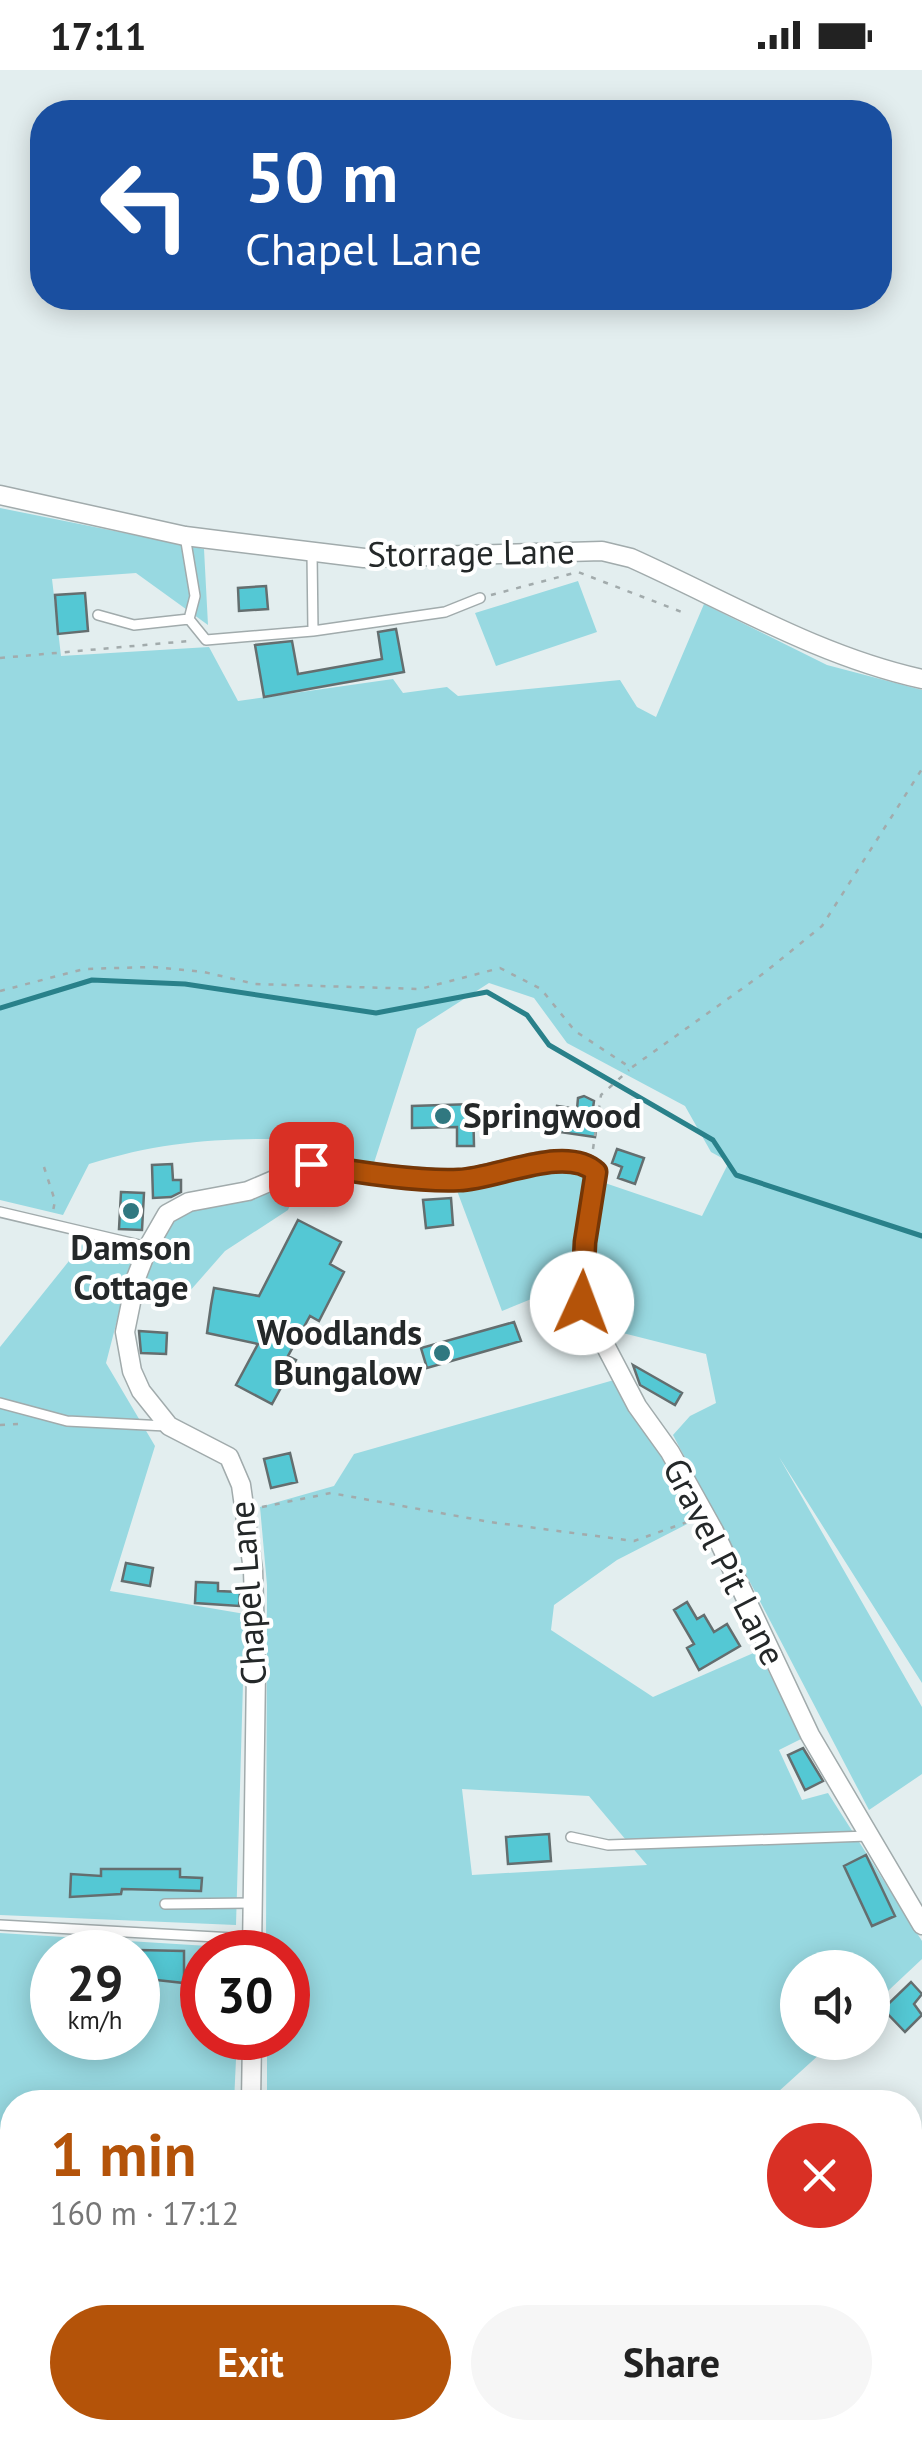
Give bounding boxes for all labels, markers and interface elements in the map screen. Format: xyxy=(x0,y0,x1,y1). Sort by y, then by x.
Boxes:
text: 17:11 xyxy=(50,11,146,60)
text: 50 m xyxy=(245,131,398,221)
icon: left xyxy=(80,140,210,270)
text: Chapel Lane xyxy=(245,219,482,277)
street label: Storrage Lane xyxy=(367,527,575,577)
place label: Springwood xyxy=(463,1092,641,1138)
marker: Springwood xyxy=(432,1105,454,1127)
pin xyxy=(269,1122,354,1207)
icon: arrive xyxy=(284,1137,339,1192)
marker: Damson Cottage xyxy=(120,1200,142,1222)
place label: Damson Cottage xyxy=(71,1224,191,1310)
position arrow xyxy=(530,1251,634,1355)
place label: Woodlands Bungalow xyxy=(257,1309,423,1395)
marker: Woodlands Bungalow xyxy=(431,1342,453,1364)
street label: Gravel Pit Lane xyxy=(653,1450,797,1673)
street label: Chapel Lane xyxy=(218,1499,276,1687)
speed limit sign: 30 xyxy=(180,1930,310,2060)
text: 29 xyxy=(67,1950,123,2015)
map controls xyxy=(780,1950,890,2060)
button: sound xyxy=(780,1950,890,2060)
text: km/h xyxy=(68,2004,122,2036)
text: 1 min xyxy=(50,2115,196,2193)
button: close xyxy=(767,2123,872,2228)
text: 160 m · 17:12 xyxy=(50,2192,239,2234)
button: Exit xyxy=(50,2305,451,2420)
button: Share xyxy=(471,2305,872,2420)

